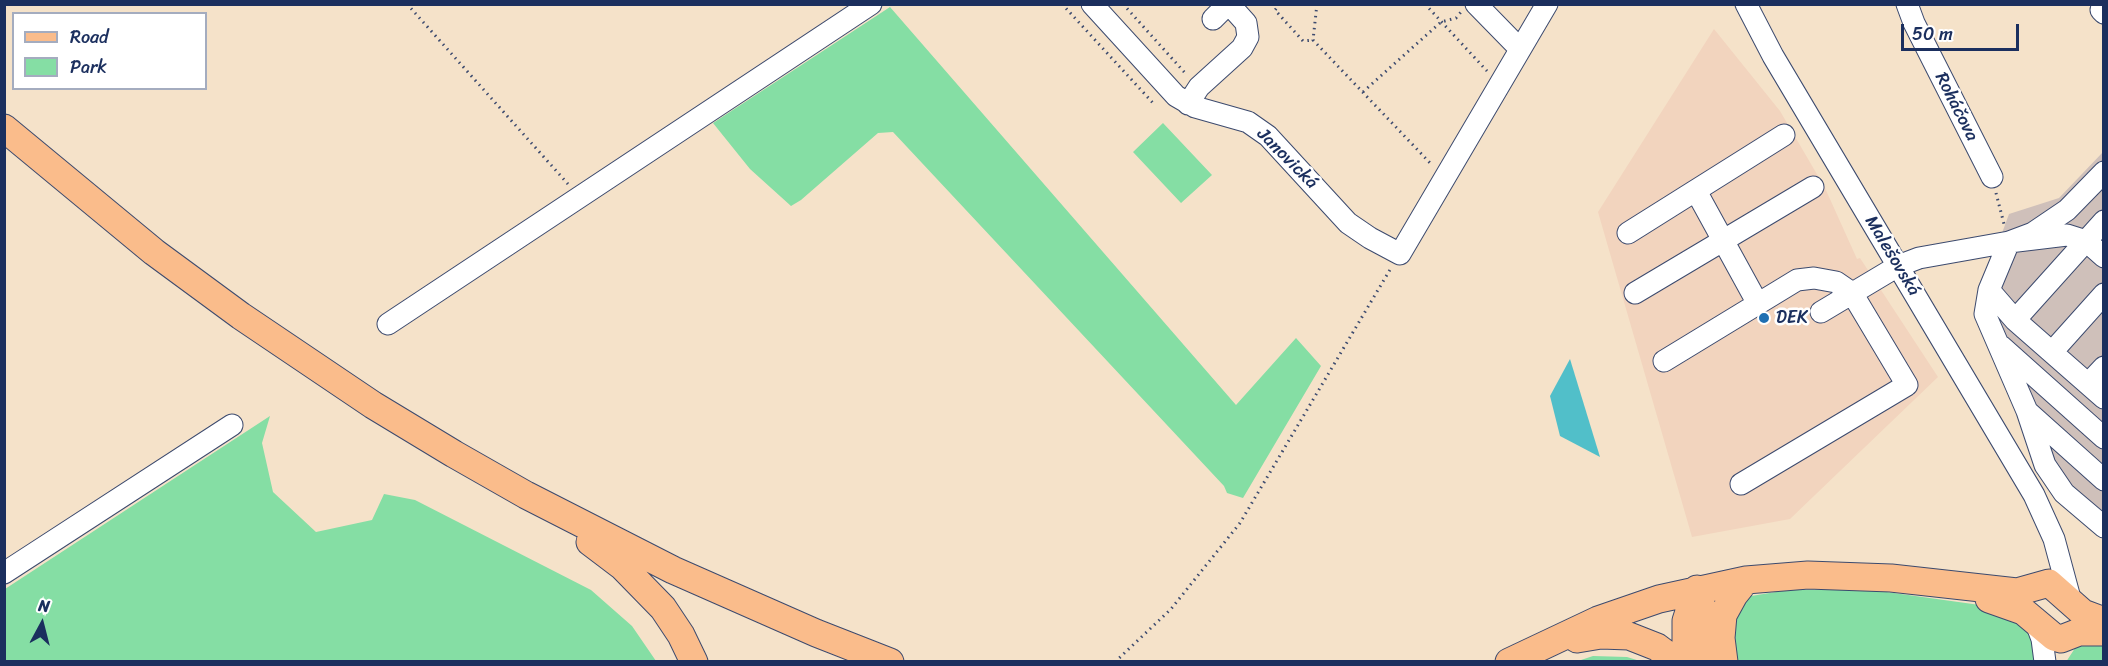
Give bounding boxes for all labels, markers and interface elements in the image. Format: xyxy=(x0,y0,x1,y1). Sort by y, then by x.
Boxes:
legend xyxy=(12,12,207,90)
scale bar xyxy=(1904,12,2022,50)
text: 50 m xyxy=(1912,18,1953,50)
text: Road xyxy=(70,21,109,53)
text: Park xyxy=(70,51,107,83)
street label: Roháčova xyxy=(1930,69,1982,145)
street label: Janovická xyxy=(1252,124,1322,194)
street label: Malešovská xyxy=(1860,212,1924,300)
place label: DEK xyxy=(1776,307,1808,329)
marker: DEK xyxy=(1757,311,1771,325)
text: N xyxy=(37,591,52,621)
north arrow xyxy=(12,594,72,654)

